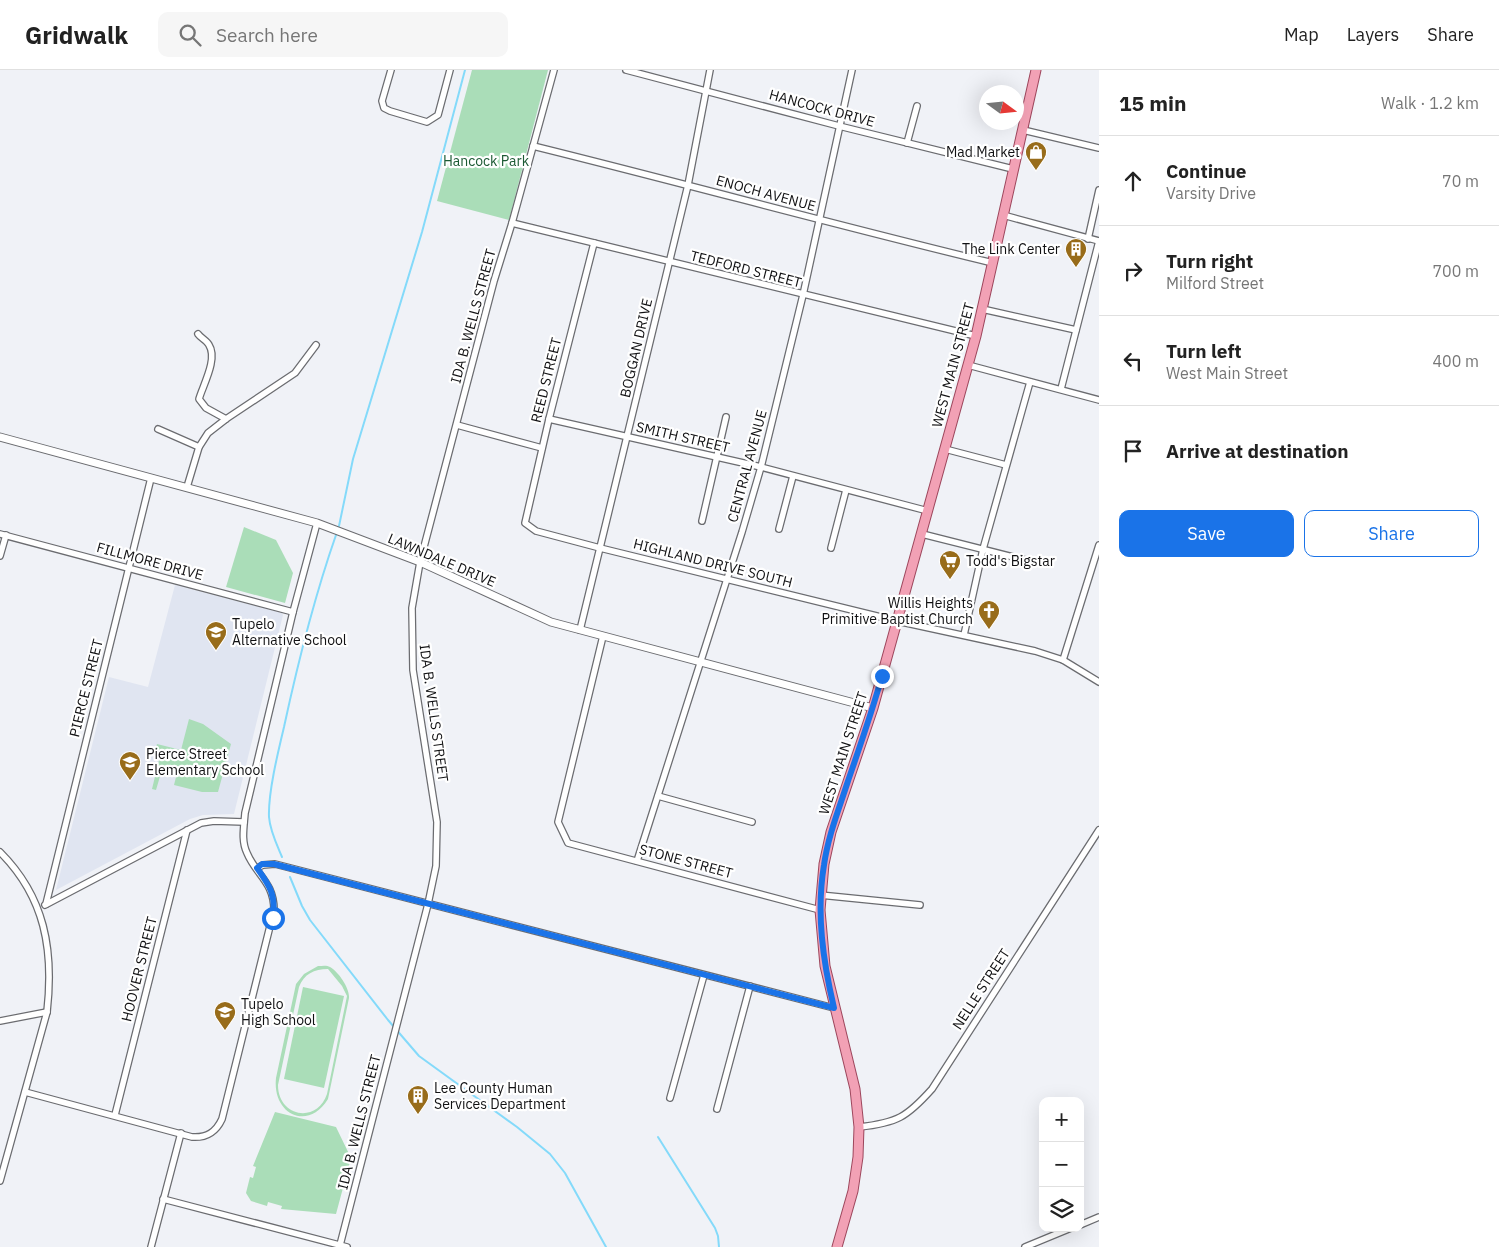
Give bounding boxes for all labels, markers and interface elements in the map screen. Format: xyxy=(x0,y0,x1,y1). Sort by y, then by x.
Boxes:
search box xyxy=(158,12,508,57)
text: Gridwalk xyxy=(25,19,128,51)
icon: search xyxy=(176,21,204,49)
text: Search here xyxy=(216,23,318,47)
text: Map xyxy=(1284,23,1319,46)
text: Layers xyxy=(1347,23,1399,46)
text: Share xyxy=(1427,23,1474,46)
street label: HANCOCK DRIVE xyxy=(767,85,877,131)
north arrow xyxy=(979,85,1024,130)
text: 15 min xyxy=(1119,89,1186,117)
text: Walk · 1.2 km xyxy=(1381,93,1479,113)
shop icon: Mad Market xyxy=(1024,140,1048,171)
place label: Mad Market xyxy=(946,143,1020,161)
park label: Hancock Park xyxy=(443,152,530,170)
text: Continue xyxy=(1166,159,1246,183)
icon: ahead xyxy=(1119,167,1147,195)
street label: ENOCH AVENUE xyxy=(714,171,818,215)
text: 70 m xyxy=(1442,171,1479,191)
text: Varsity Drive xyxy=(1166,183,1256,203)
building icon: The Link Center xyxy=(1064,237,1088,268)
place label: The Link Center xyxy=(962,240,1060,258)
street label: TEDFORD STREET xyxy=(689,246,803,292)
street label: IDA B. WELLS STREET xyxy=(446,247,500,385)
text: Turn right xyxy=(1166,249,1253,273)
icon: right xyxy=(1119,257,1147,285)
text: 700 m xyxy=(1432,261,1479,281)
text: Milford Street xyxy=(1166,273,1264,293)
street label: BOGGAN DRIVE xyxy=(616,297,656,399)
street label: WEST MAIN STREET xyxy=(928,301,978,429)
street label: REED STREET xyxy=(527,336,565,424)
text: Turn left xyxy=(1166,339,1242,363)
icon: left xyxy=(1119,347,1147,375)
text: 400 m xyxy=(1432,351,1479,371)
text: West Main Street xyxy=(1166,363,1288,383)
street label: CENTRAL AVENUE xyxy=(723,408,771,524)
street label: SMITH STREET xyxy=(634,417,732,457)
icon: arrive xyxy=(1119,437,1147,465)
text: Arrive at destination xyxy=(1166,439,1349,463)
button: Save xyxy=(1119,510,1294,557)
button: Share xyxy=(1304,510,1479,557)
street label: LAWNDALE DRIVE xyxy=(385,529,499,591)
street label: HIGHLAND DRIVE SOUTH xyxy=(632,535,794,591)
street label: FILLMORE DRIVE xyxy=(95,538,205,584)
supermarket icon: Todd's Bigstar xyxy=(938,549,962,580)
place label: Todd's Bigstar xyxy=(966,552,1055,570)
place label: Willis Heights Primitive Baptist Church xyxy=(821,594,973,628)
church icon: Willis Heights Primitive Baptist Church xyxy=(977,599,1001,630)
place label: Tupelo Alternative School xyxy=(232,615,347,649)
school or university icon: Tupelo Alternative School xyxy=(204,620,228,651)
street label: PIERCE STREET xyxy=(65,637,107,739)
street label: IDA B. WELLS STREET xyxy=(415,643,453,783)
route end xyxy=(871,665,894,688)
street label: WEST MAIN STREET xyxy=(815,689,871,817)
place label: Pierce Street Elementary School xyxy=(146,745,264,779)
school or university icon: Pierce Street Elementary School xyxy=(118,750,142,781)
street label: STONE STREET xyxy=(637,840,735,882)
route start xyxy=(262,907,285,930)
street label: HOOVER STREET xyxy=(117,915,161,1023)
street label: NELLE STREET xyxy=(948,945,1014,1033)
place label: Tupelo High School xyxy=(241,995,316,1029)
school or university icon: Tupelo High School xyxy=(213,1000,237,1031)
street label: IDA B. WELLS STREET xyxy=(334,1053,384,1191)
place label: Lee County Human Services Department xyxy=(434,1079,566,1113)
building icon: Lee County Human Services Department xyxy=(406,1084,430,1115)
map controls xyxy=(1039,1097,1084,1232)
button: + xyxy=(1039,1097,1084,1142)
button: − xyxy=(1039,1142,1084,1187)
button: layers xyxy=(1039,1187,1084,1232)

